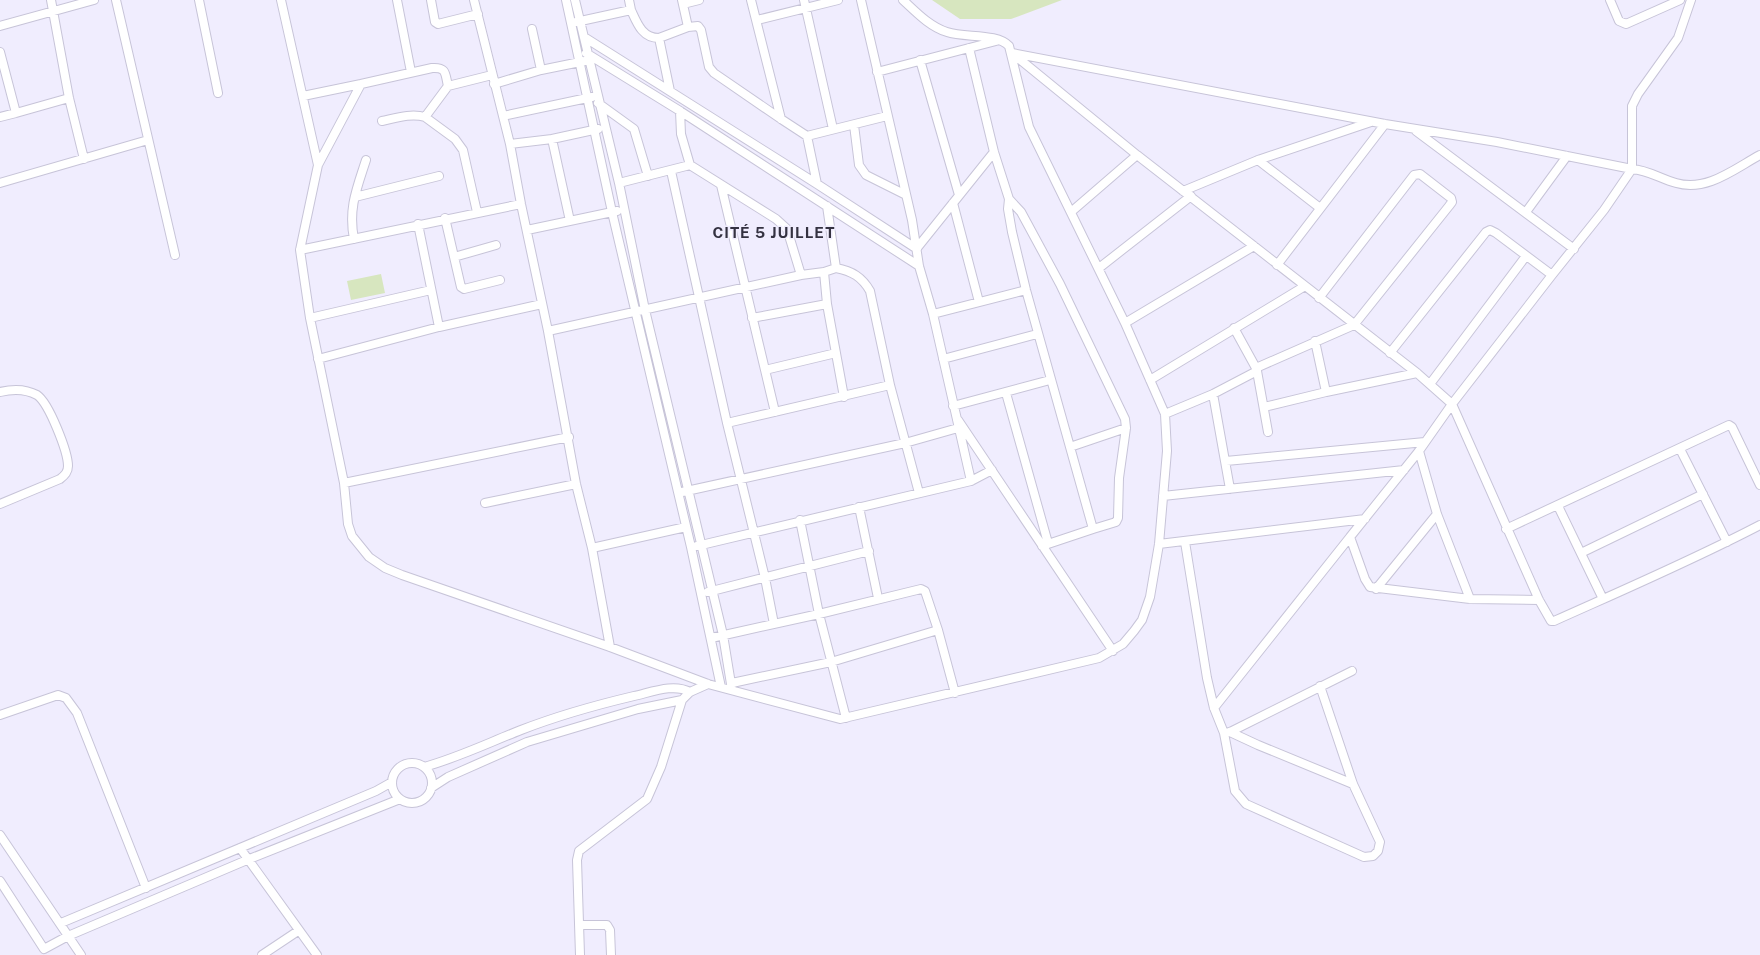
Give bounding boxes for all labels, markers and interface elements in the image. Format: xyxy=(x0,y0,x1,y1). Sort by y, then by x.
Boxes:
district label: CITÉ 5 JUILLET xyxy=(713,224,835,241)

